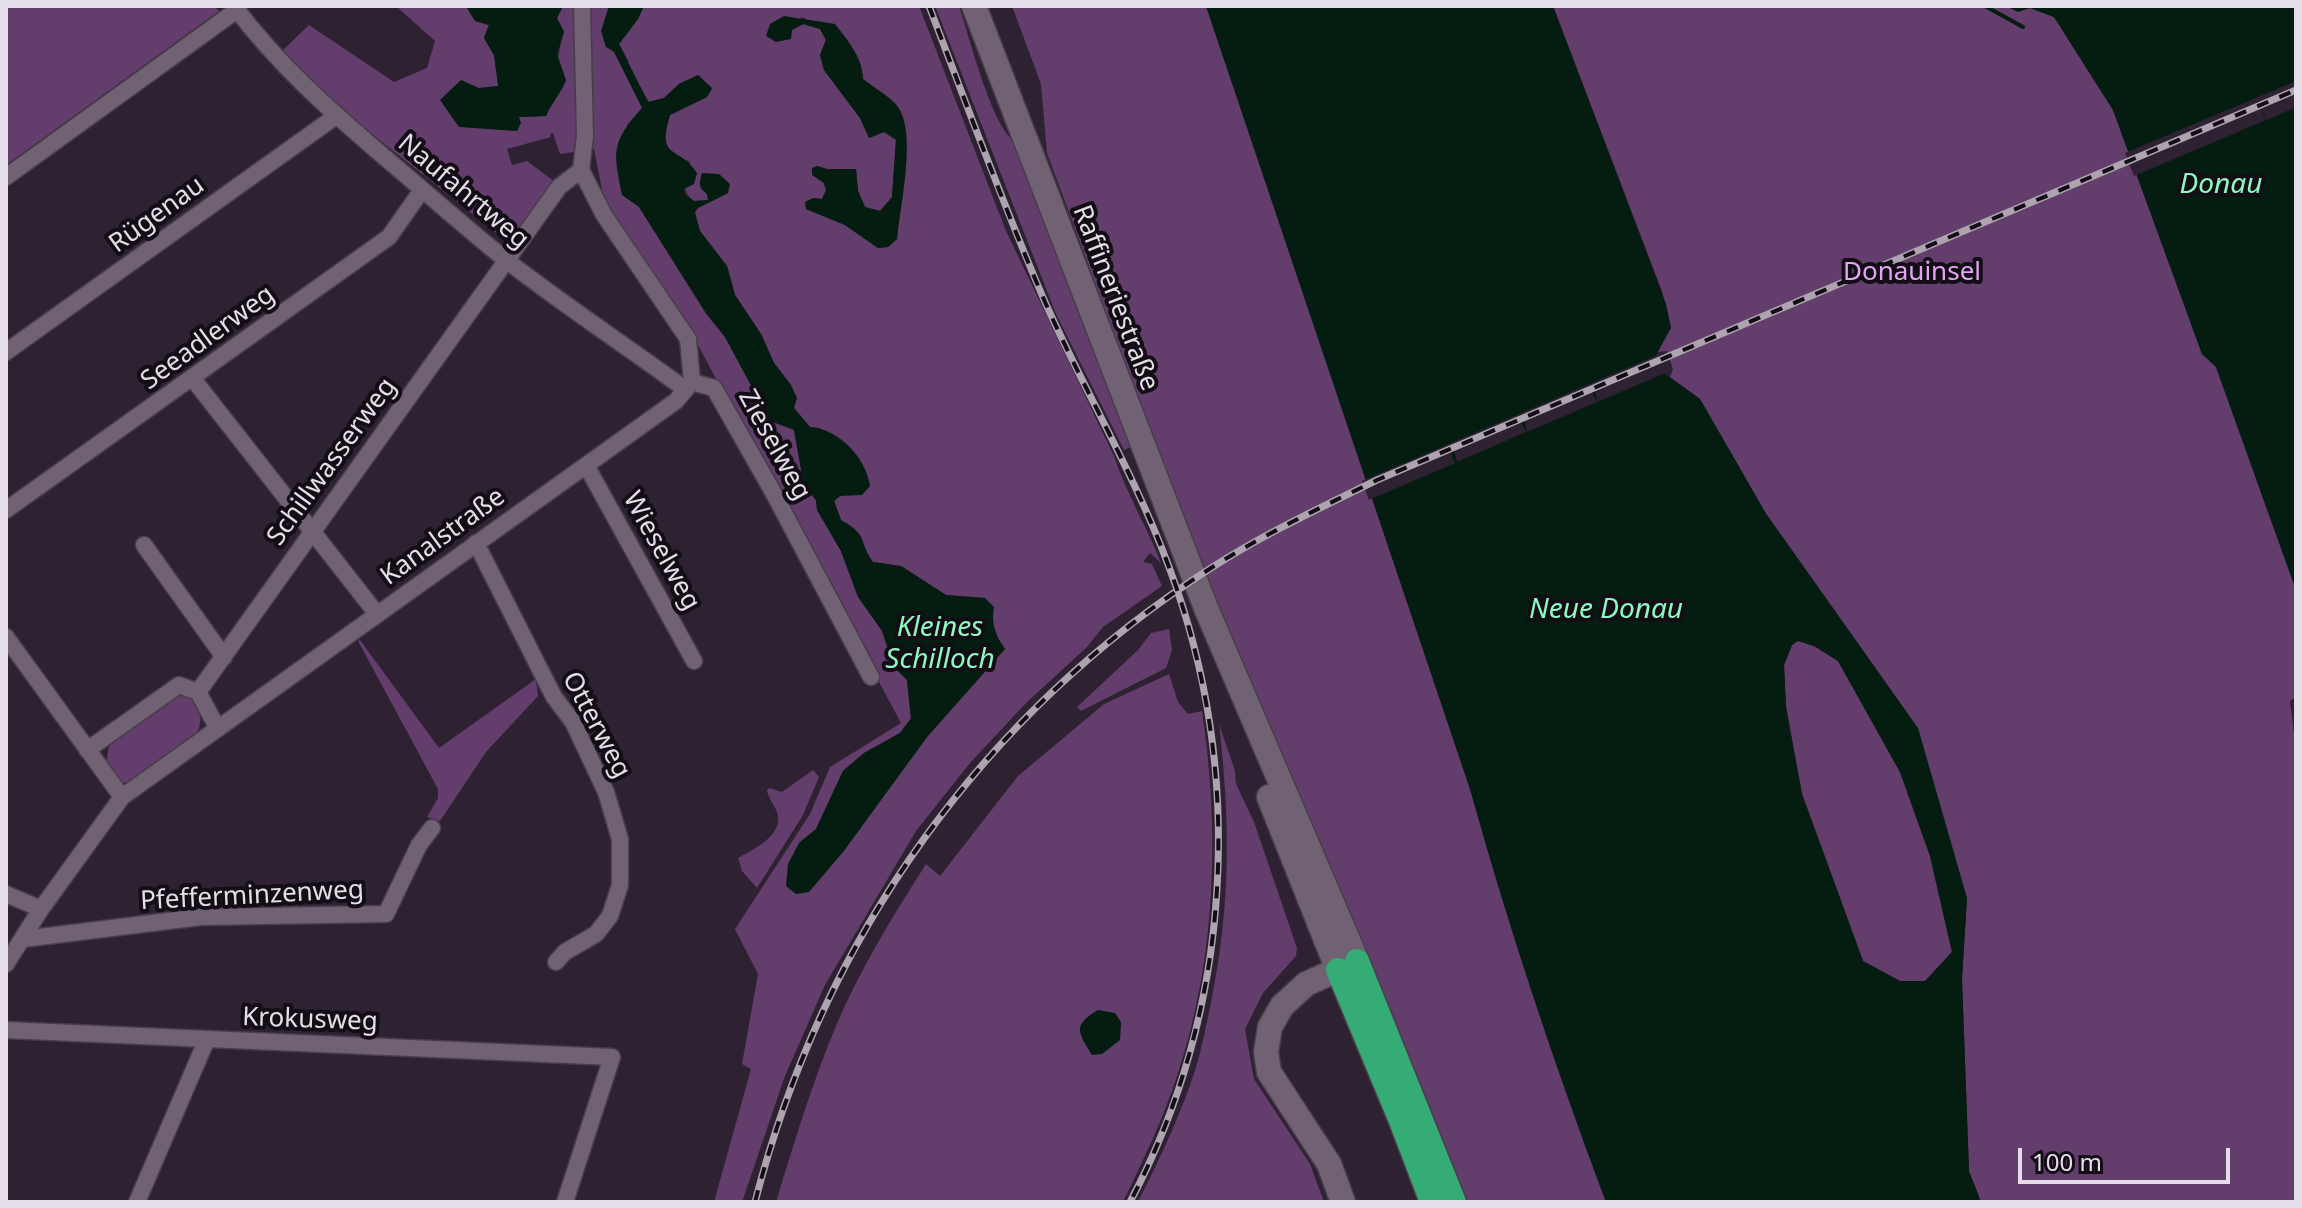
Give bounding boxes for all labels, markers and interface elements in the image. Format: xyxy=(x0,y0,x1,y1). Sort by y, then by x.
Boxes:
street label: Naufahrtweg xyxy=(391,128,535,256)
water label: Donau xyxy=(2180,168,2262,202)
street label: Rügenau xyxy=(103,170,211,260)
street label: Raffineriestraße xyxy=(1065,201,1165,395)
park label: Donauinsel xyxy=(1843,257,1981,289)
street label: Seeadlerweg xyxy=(135,279,281,397)
street label: Schillwasserweg xyxy=(261,372,403,552)
street label: Zieselweg xyxy=(731,384,817,506)
street label: Kanalstraße xyxy=(375,482,511,592)
street label: Wieselweg xyxy=(616,486,706,616)
water label: Neue Donau xyxy=(1529,593,1683,627)
water label: Kleines Schilloch xyxy=(885,611,995,677)
street label: Otterweg xyxy=(555,667,637,783)
street label: Pfefferminzenweg xyxy=(139,875,365,917)
street label: Krokusweg xyxy=(242,1002,378,1038)
scale bar xyxy=(2022,1132,2234,1182)
text: 100 m xyxy=(2032,1145,2102,1178)

